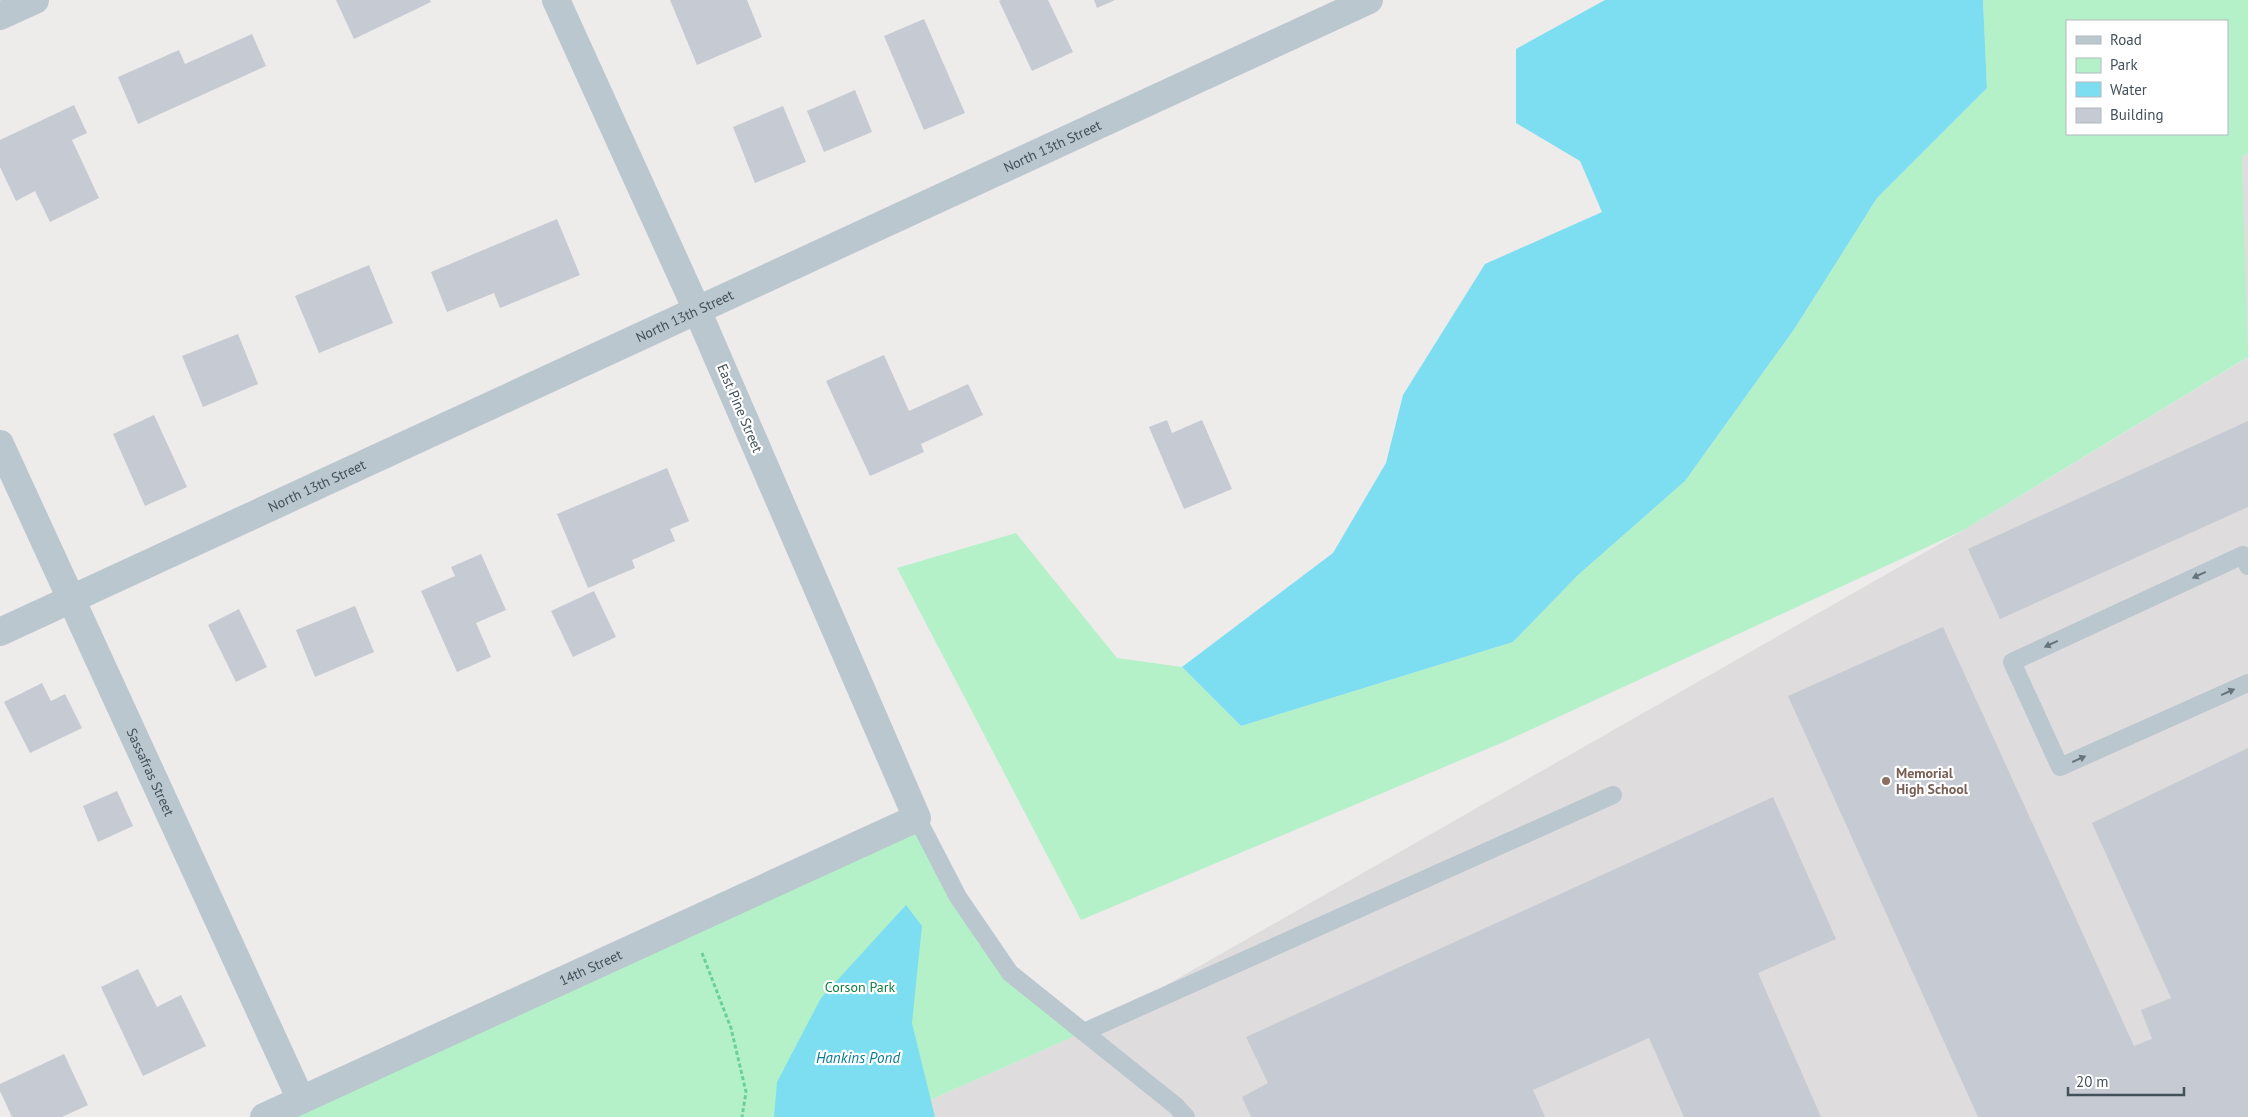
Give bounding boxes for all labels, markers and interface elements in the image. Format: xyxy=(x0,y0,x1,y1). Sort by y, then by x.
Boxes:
legend xyxy=(2066,20,2228,135)
text: Road xyxy=(2110,30,2142,49)
text: Park xyxy=(2110,55,2138,74)
text: Water xyxy=(2110,80,2147,99)
text: Building xyxy=(2110,105,2164,124)
street label: North 13th Street xyxy=(1001,116,1104,177)
street label: North 13th Street xyxy=(633,286,736,346)
street label: East Pine Street xyxy=(713,361,767,455)
street label: North 13th Street xyxy=(265,455,369,516)
one-way arrow xyxy=(2192,572,2206,580)
one-way arrow xyxy=(2044,640,2058,648)
one-way arrow xyxy=(2221,688,2235,696)
street label: Sassafras Street xyxy=(123,725,179,819)
one-way arrow xyxy=(2072,754,2086,762)
place label: Memorial High School xyxy=(1896,764,1969,798)
marker: Memorial High School xyxy=(1880,775,1892,787)
street label: 14th Street xyxy=(556,945,625,990)
park label: Corson Park xyxy=(825,978,895,996)
water label: Hankins Pond xyxy=(816,1048,900,1067)
scale bar xyxy=(2068,1064,2184,1096)
text: 20 m xyxy=(2076,1072,2109,1091)

